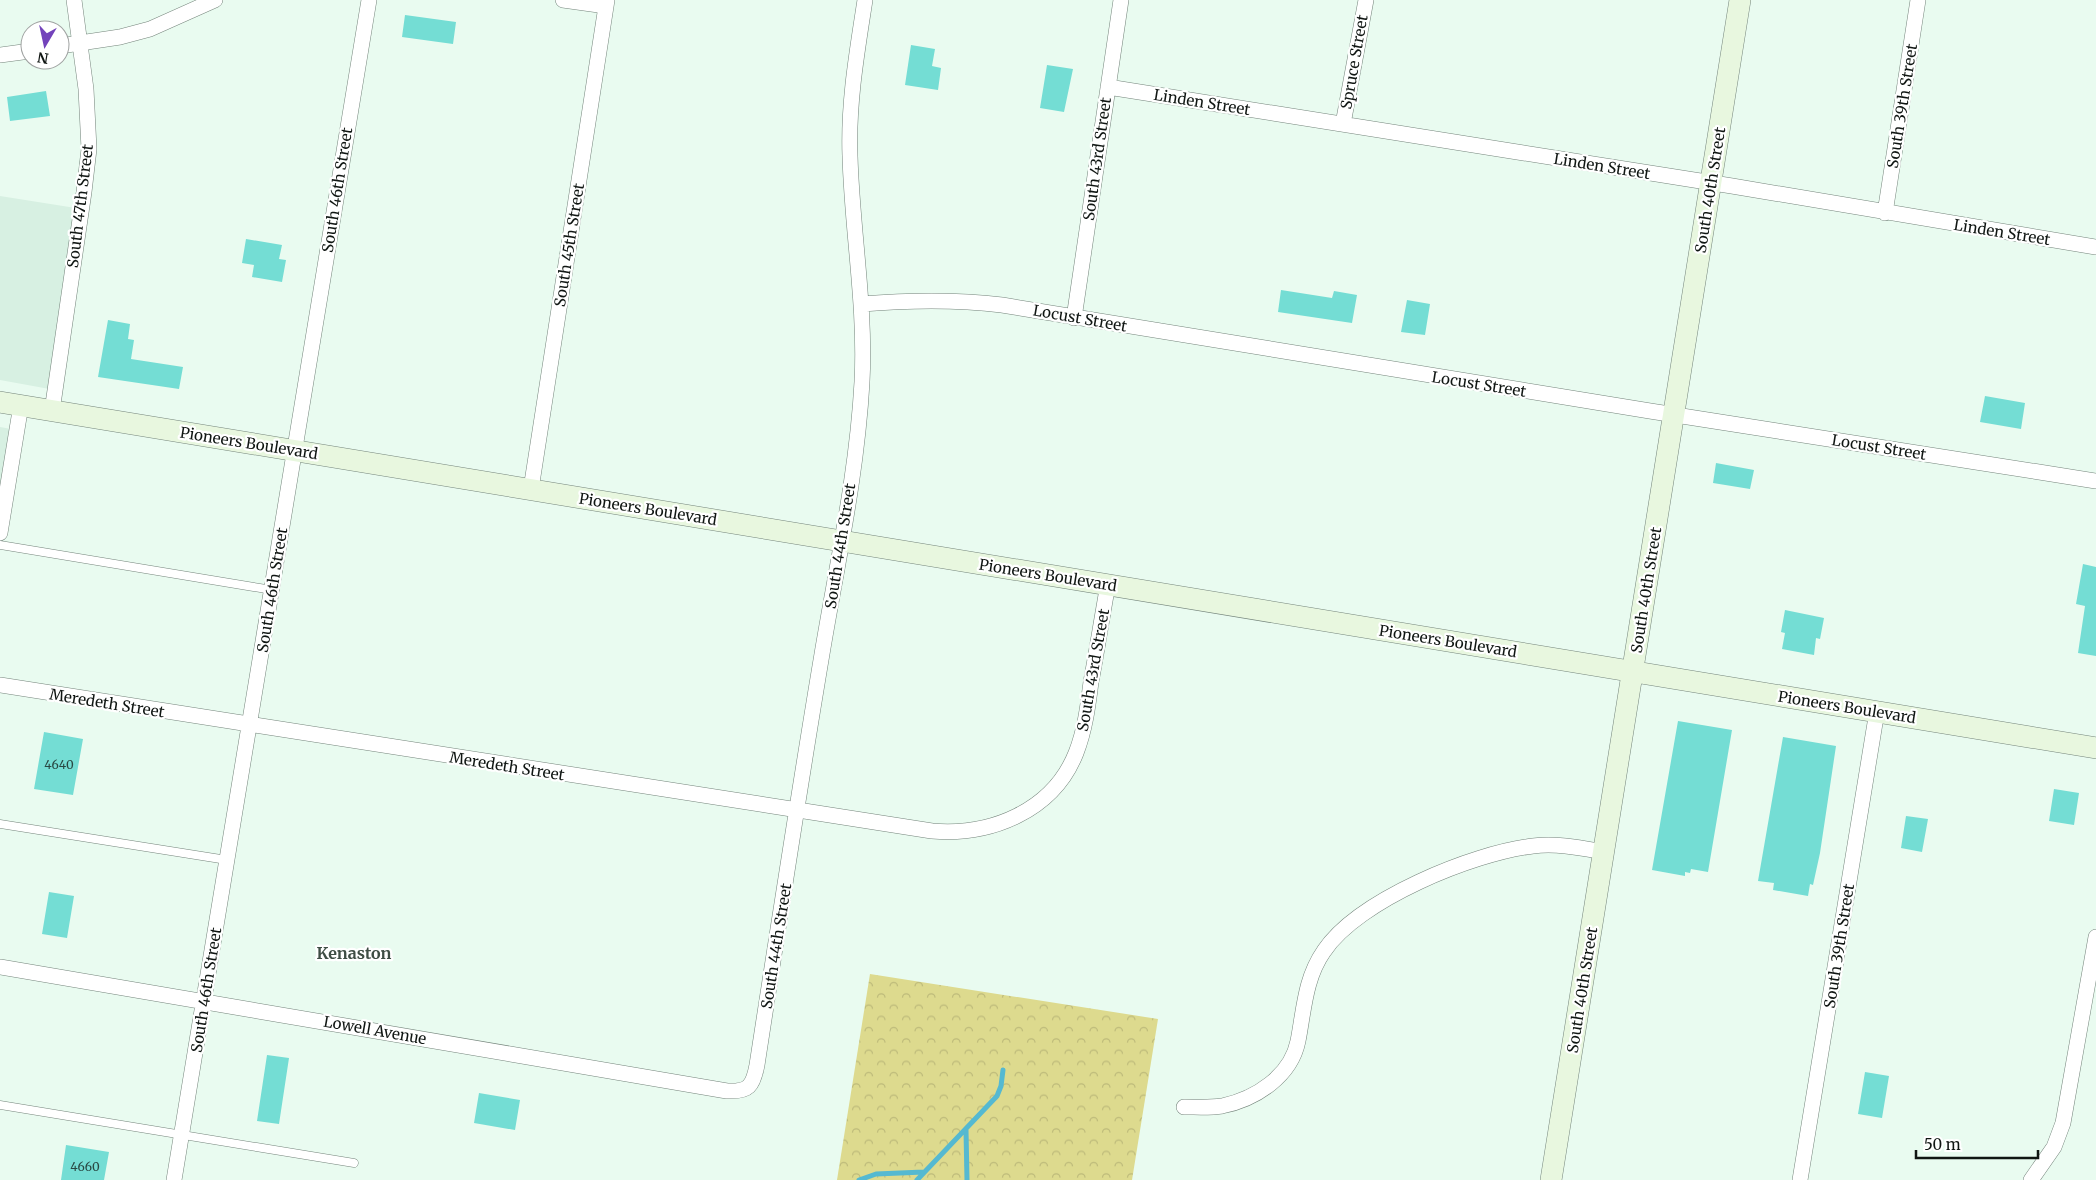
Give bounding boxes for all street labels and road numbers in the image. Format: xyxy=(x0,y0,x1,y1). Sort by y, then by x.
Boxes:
street label: Spruce Street xyxy=(1336,13,1372,111)
street label: South 39th Street xyxy=(1883,42,1921,170)
street label: Linden Street xyxy=(1152,85,1252,119)
street label: South 43rd Street xyxy=(1079,96,1115,222)
street label: South 46th Street xyxy=(318,126,356,254)
street label: South 40th Street xyxy=(1691,126,1729,254)
street label: South 47th Street xyxy=(63,143,97,269)
street label: Linden Street xyxy=(1552,149,1652,183)
street label: South 45th Street xyxy=(550,182,588,308)
street label: Linden Street xyxy=(1952,215,2052,249)
street label: Locust Street xyxy=(1031,300,1129,336)
street label: Locust Street xyxy=(1430,367,1528,401)
street label: Pioneers Boulevard xyxy=(179,423,319,463)
street label: Locust Street xyxy=(1830,430,1928,464)
street label: South 44th Street xyxy=(821,482,859,610)
street label: Pioneers Boulevard xyxy=(578,489,718,529)
street label: South 46th Street xyxy=(253,526,291,654)
street label: South 40th Street xyxy=(1627,526,1665,654)
street label: Pioneers Boulevard xyxy=(978,555,1118,595)
street label: South 43rd Street xyxy=(1073,607,1113,733)
street label: Pioneers Boulevard xyxy=(1378,621,1518,661)
street label: Meredeth Street xyxy=(48,685,166,721)
street label: Pioneers Boulevard xyxy=(1777,687,1917,727)
street label: Meredeth Street xyxy=(448,748,566,784)
street label: South 44th Street xyxy=(757,882,795,1010)
street label: South 39th Street xyxy=(1820,882,1858,1010)
street label: South 46th Street xyxy=(187,926,225,1054)
street label: South 40th Street xyxy=(1563,926,1601,1054)
street label: Lowell Avenue xyxy=(322,1012,428,1048)

